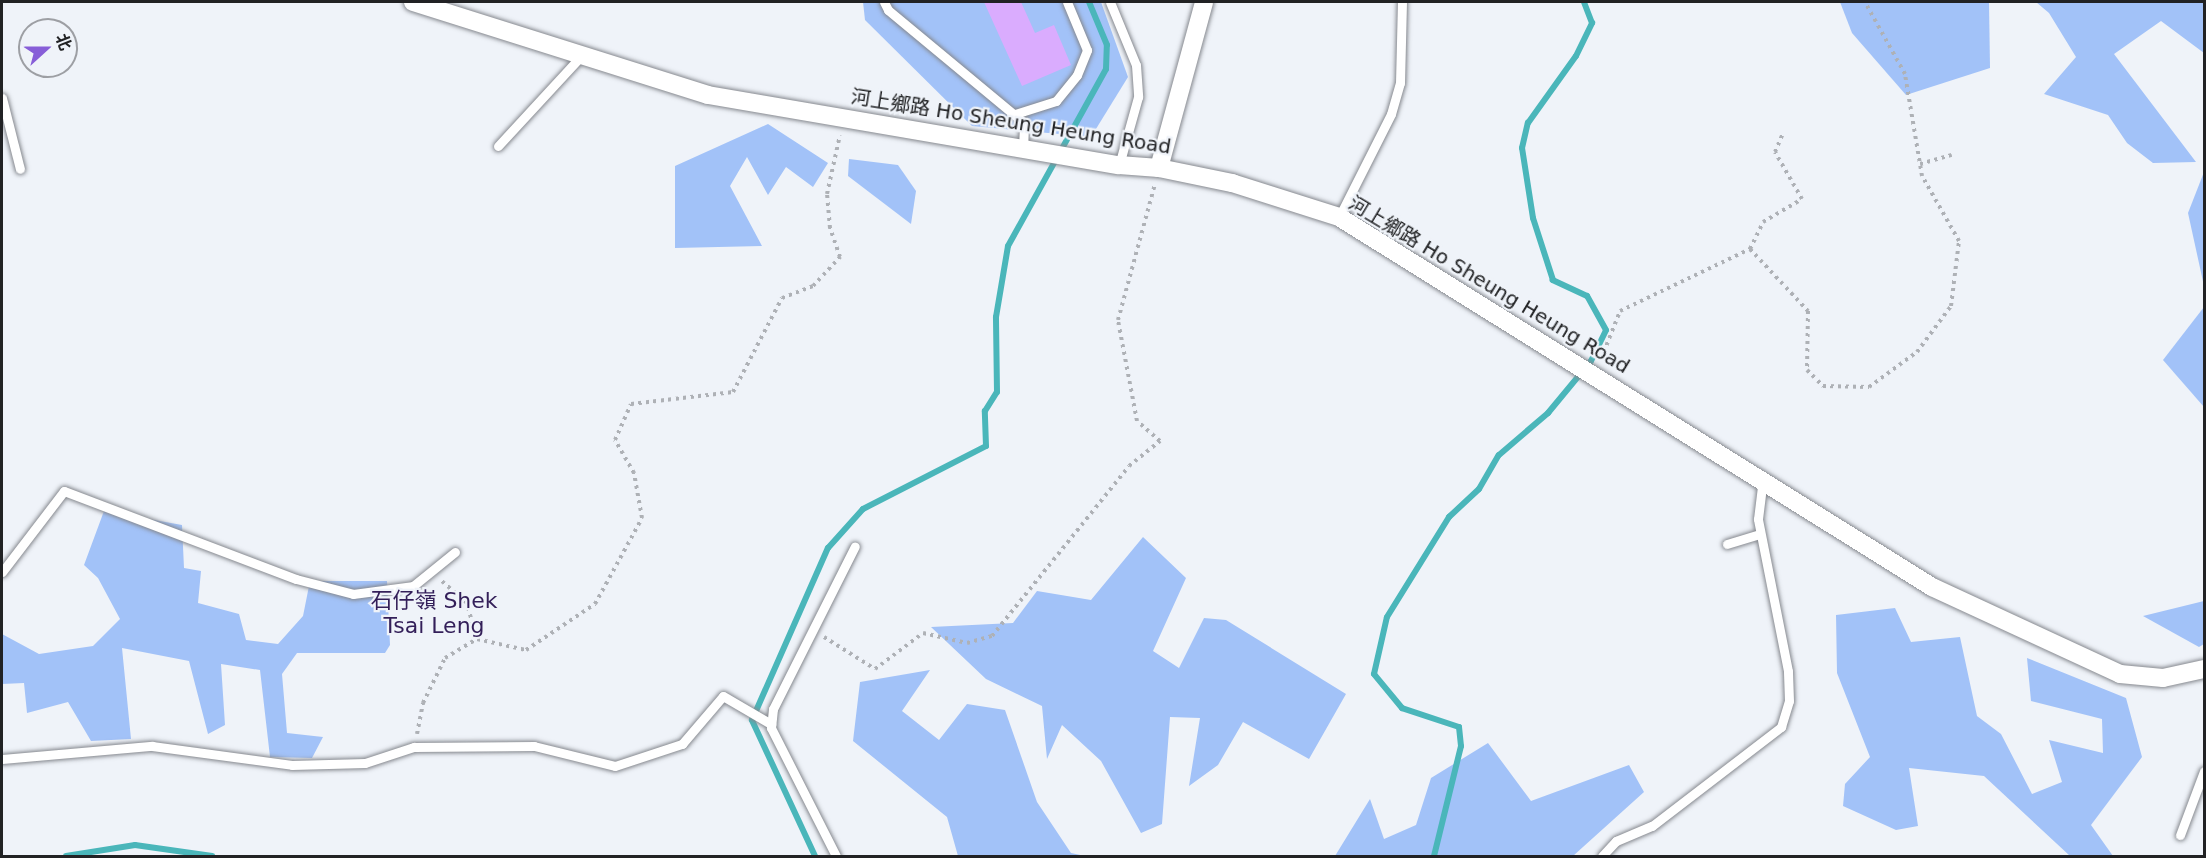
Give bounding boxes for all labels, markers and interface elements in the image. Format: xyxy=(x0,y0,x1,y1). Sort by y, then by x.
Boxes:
north arrow xyxy=(18,18,78,78)
text: 北 xyxy=(52,31,75,53)
street label: 河上鄉路 Ho Sheung Heung Road xyxy=(849,85,1173,159)
street label: 河上鄉路 Ho Sheung Heung Road xyxy=(1344,191,1634,379)
district label: 石仔嶺 Shek Tsai Leng xyxy=(370,587,498,638)

